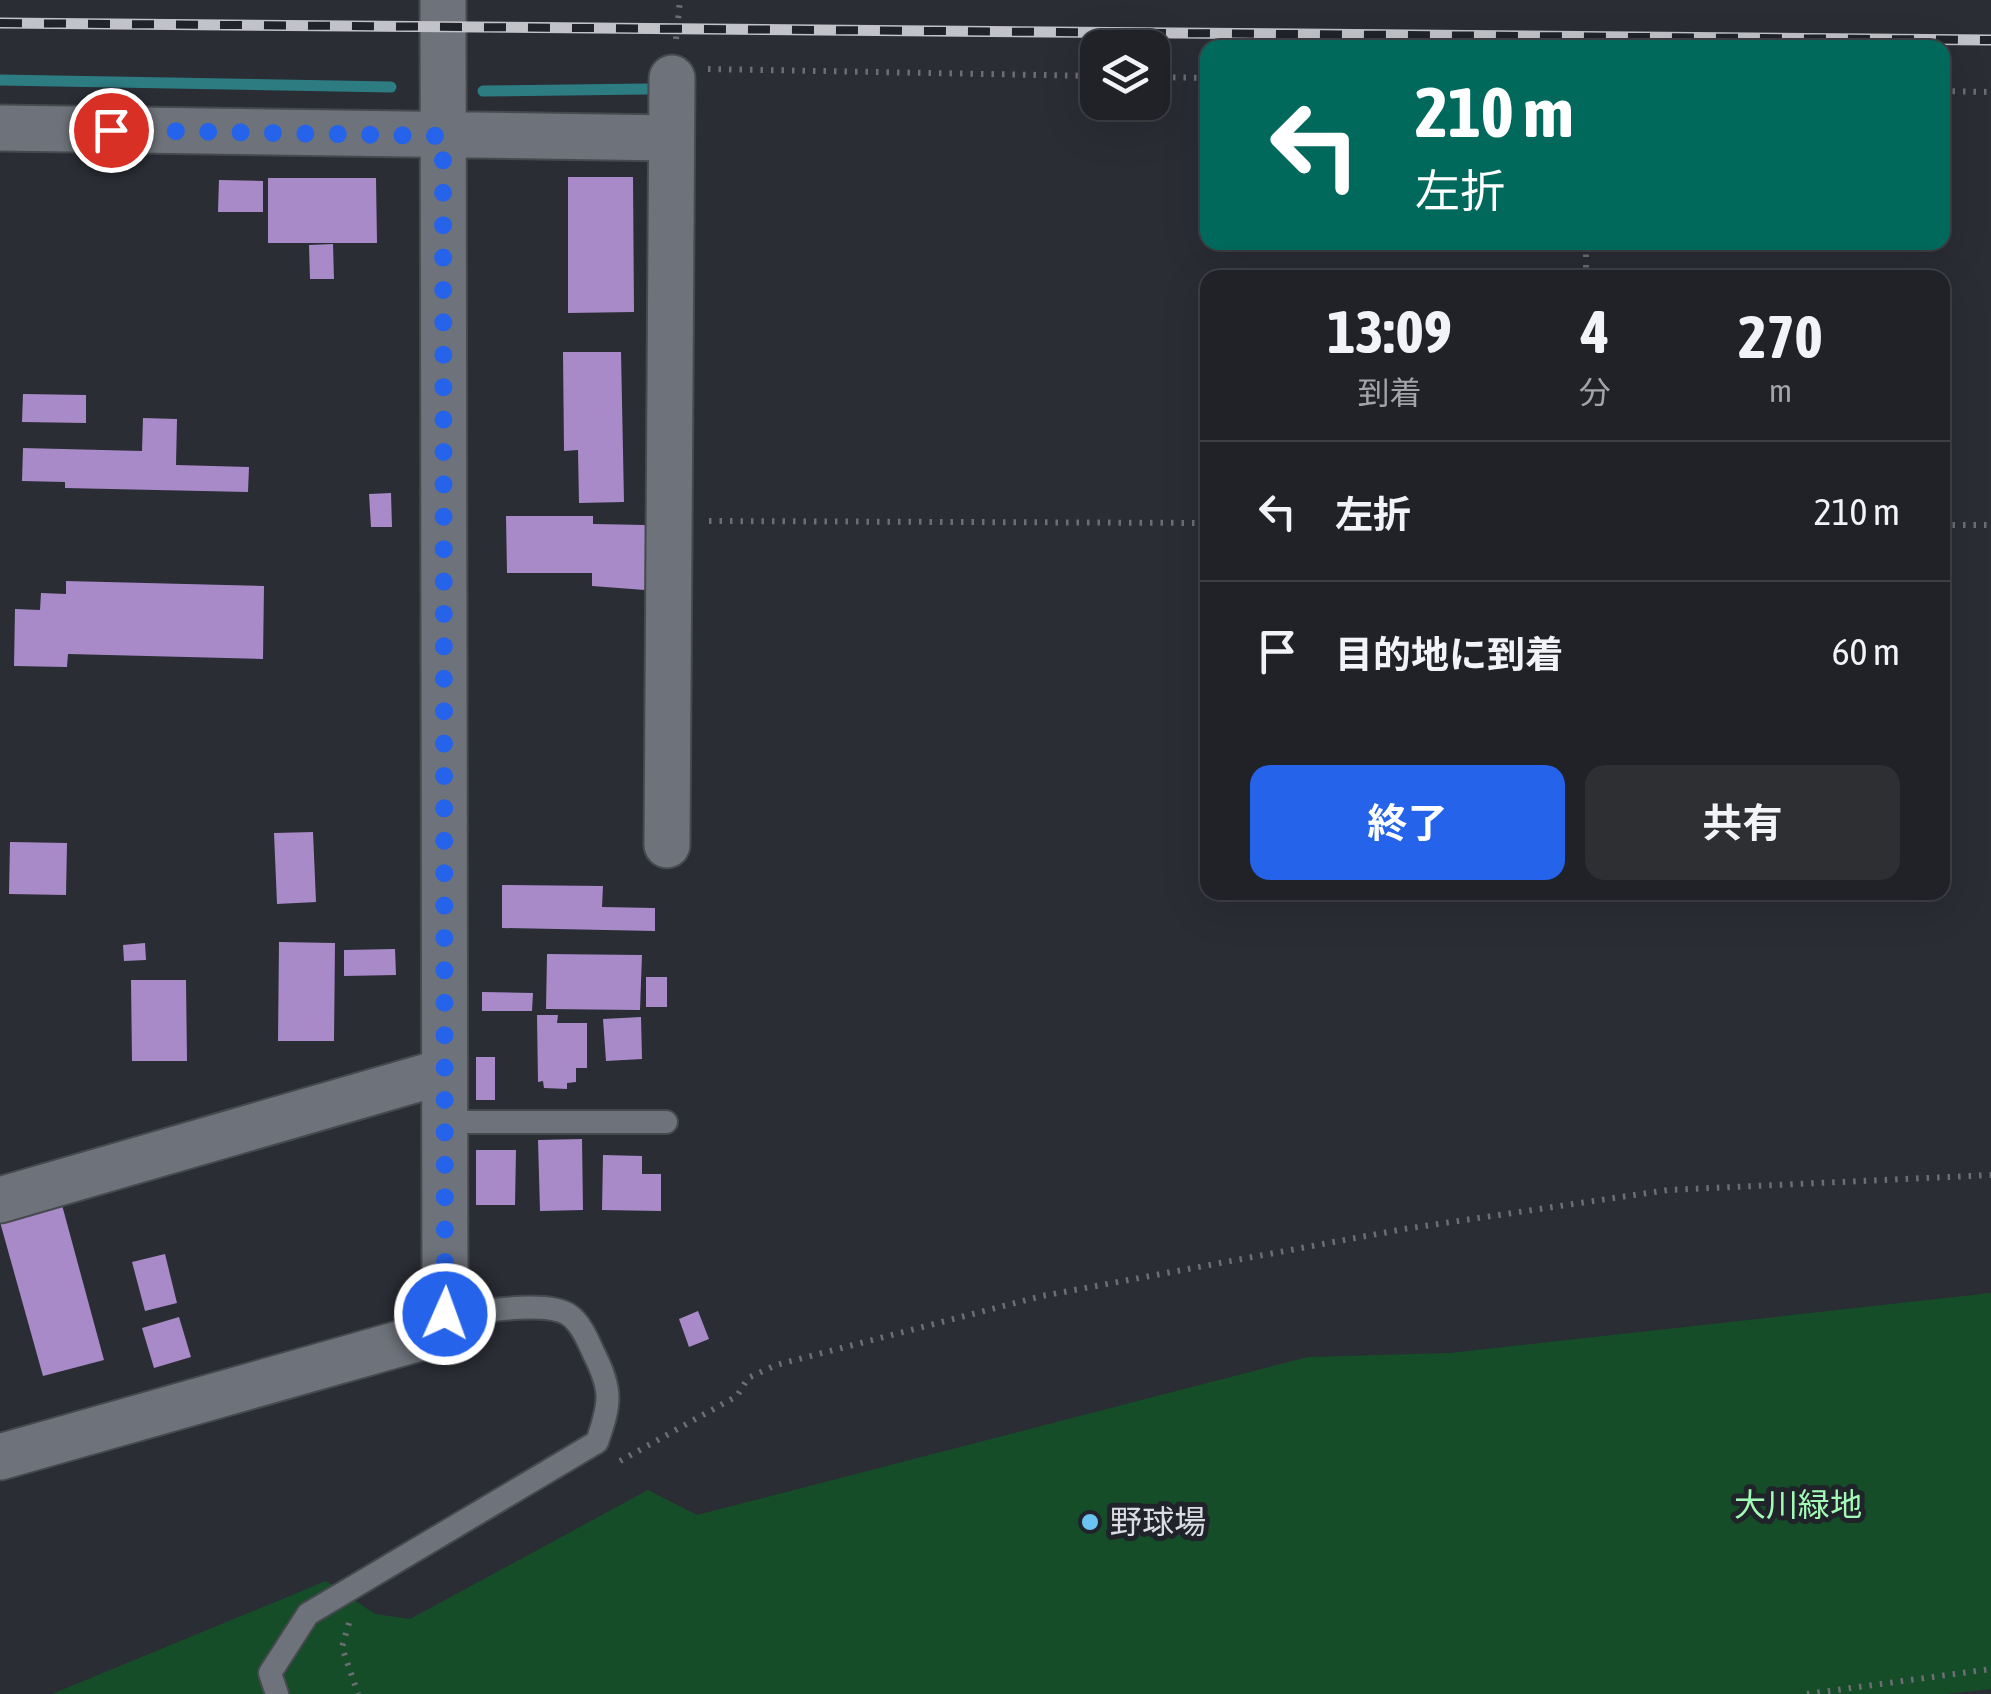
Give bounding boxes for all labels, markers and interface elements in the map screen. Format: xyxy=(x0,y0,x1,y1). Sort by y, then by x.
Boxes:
map controls xyxy=(1080,30,1170,120)
button: layers xyxy=(1080,30,1170,120)
text: 210 m xyxy=(1415,72,1574,152)
icon: left xyxy=(1250,80,1380,210)
pin xyxy=(69,88,154,173)
icon: arrive xyxy=(84,103,139,158)
text: 左折 xyxy=(1415,165,1505,217)
text: 13:09 xyxy=(1327,297,1452,366)
text: 4 xyxy=(1581,297,1609,366)
text: 270 xyxy=(1738,302,1823,371)
text: m xyxy=(1769,372,1792,409)
text: 到着 xyxy=(1358,374,1422,411)
text: 分 xyxy=(1579,374,1611,411)
icon: left xyxy=(1250,484,1305,539)
text: 210 m xyxy=(1814,490,1900,533)
text: 左折 xyxy=(1335,493,1411,536)
icon: arrive xyxy=(1250,624,1305,679)
text: 60 m xyxy=(1832,630,1900,673)
text: 目的地に到着 xyxy=(1335,633,1563,676)
button: 終了 xyxy=(1250,765,1565,880)
button: 共有 xyxy=(1585,765,1900,880)
position arrow xyxy=(393,1262,497,1366)
park label: 大川緑地 xyxy=(1734,1486,1862,1523)
place label: 野球場 xyxy=(1110,1503,1206,1540)
marker: 野球場 xyxy=(1079,1511,1101,1533)

